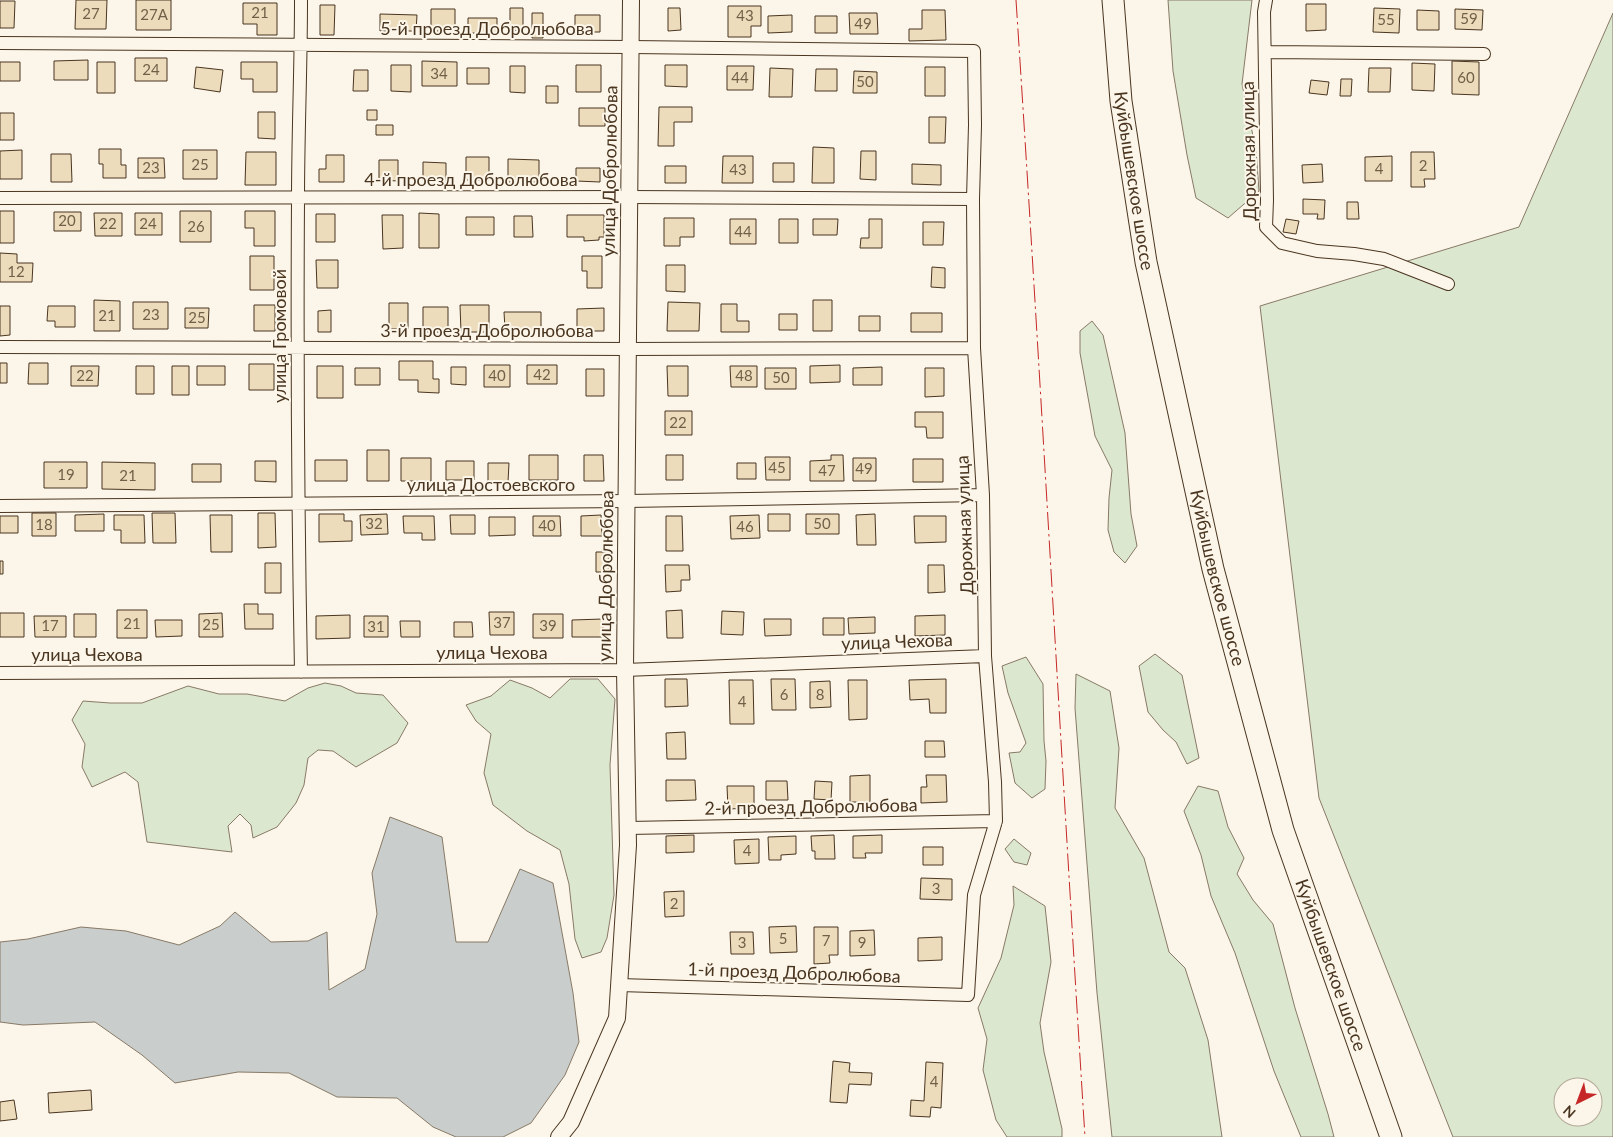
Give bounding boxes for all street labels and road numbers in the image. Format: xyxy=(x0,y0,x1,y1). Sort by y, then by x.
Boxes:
street label: 5-й проезд Добролюбова xyxy=(380,17,594,39)
street label: Дорожная улица xyxy=(1236,81,1260,221)
street label: улица Добролюбова xyxy=(597,85,621,257)
street label: Куйбышевское шоссе xyxy=(1110,90,1159,272)
street label: 4-й проезд Добролюбова xyxy=(364,168,578,190)
street label: улица Громовой xyxy=(268,269,290,403)
street label: 3-й проезд Добролюбова xyxy=(380,319,594,341)
street label: Дорожная улица xyxy=(951,455,977,595)
street label: улица Достоевского xyxy=(407,473,575,495)
street label: Куйбышевское шоссе xyxy=(1186,487,1250,668)
street label: улица Добролюбова xyxy=(593,490,617,662)
street label: улица Чехова xyxy=(841,628,953,654)
street label: улица Чехова xyxy=(436,641,548,663)
street label: улица Чехова xyxy=(31,643,143,665)
street label: 2-й проезд Добролюбова xyxy=(704,793,918,819)
street label: Куйбышевское шоссе xyxy=(1291,876,1372,1054)
street label: 1-й проезд Добролюбова xyxy=(687,957,901,987)

